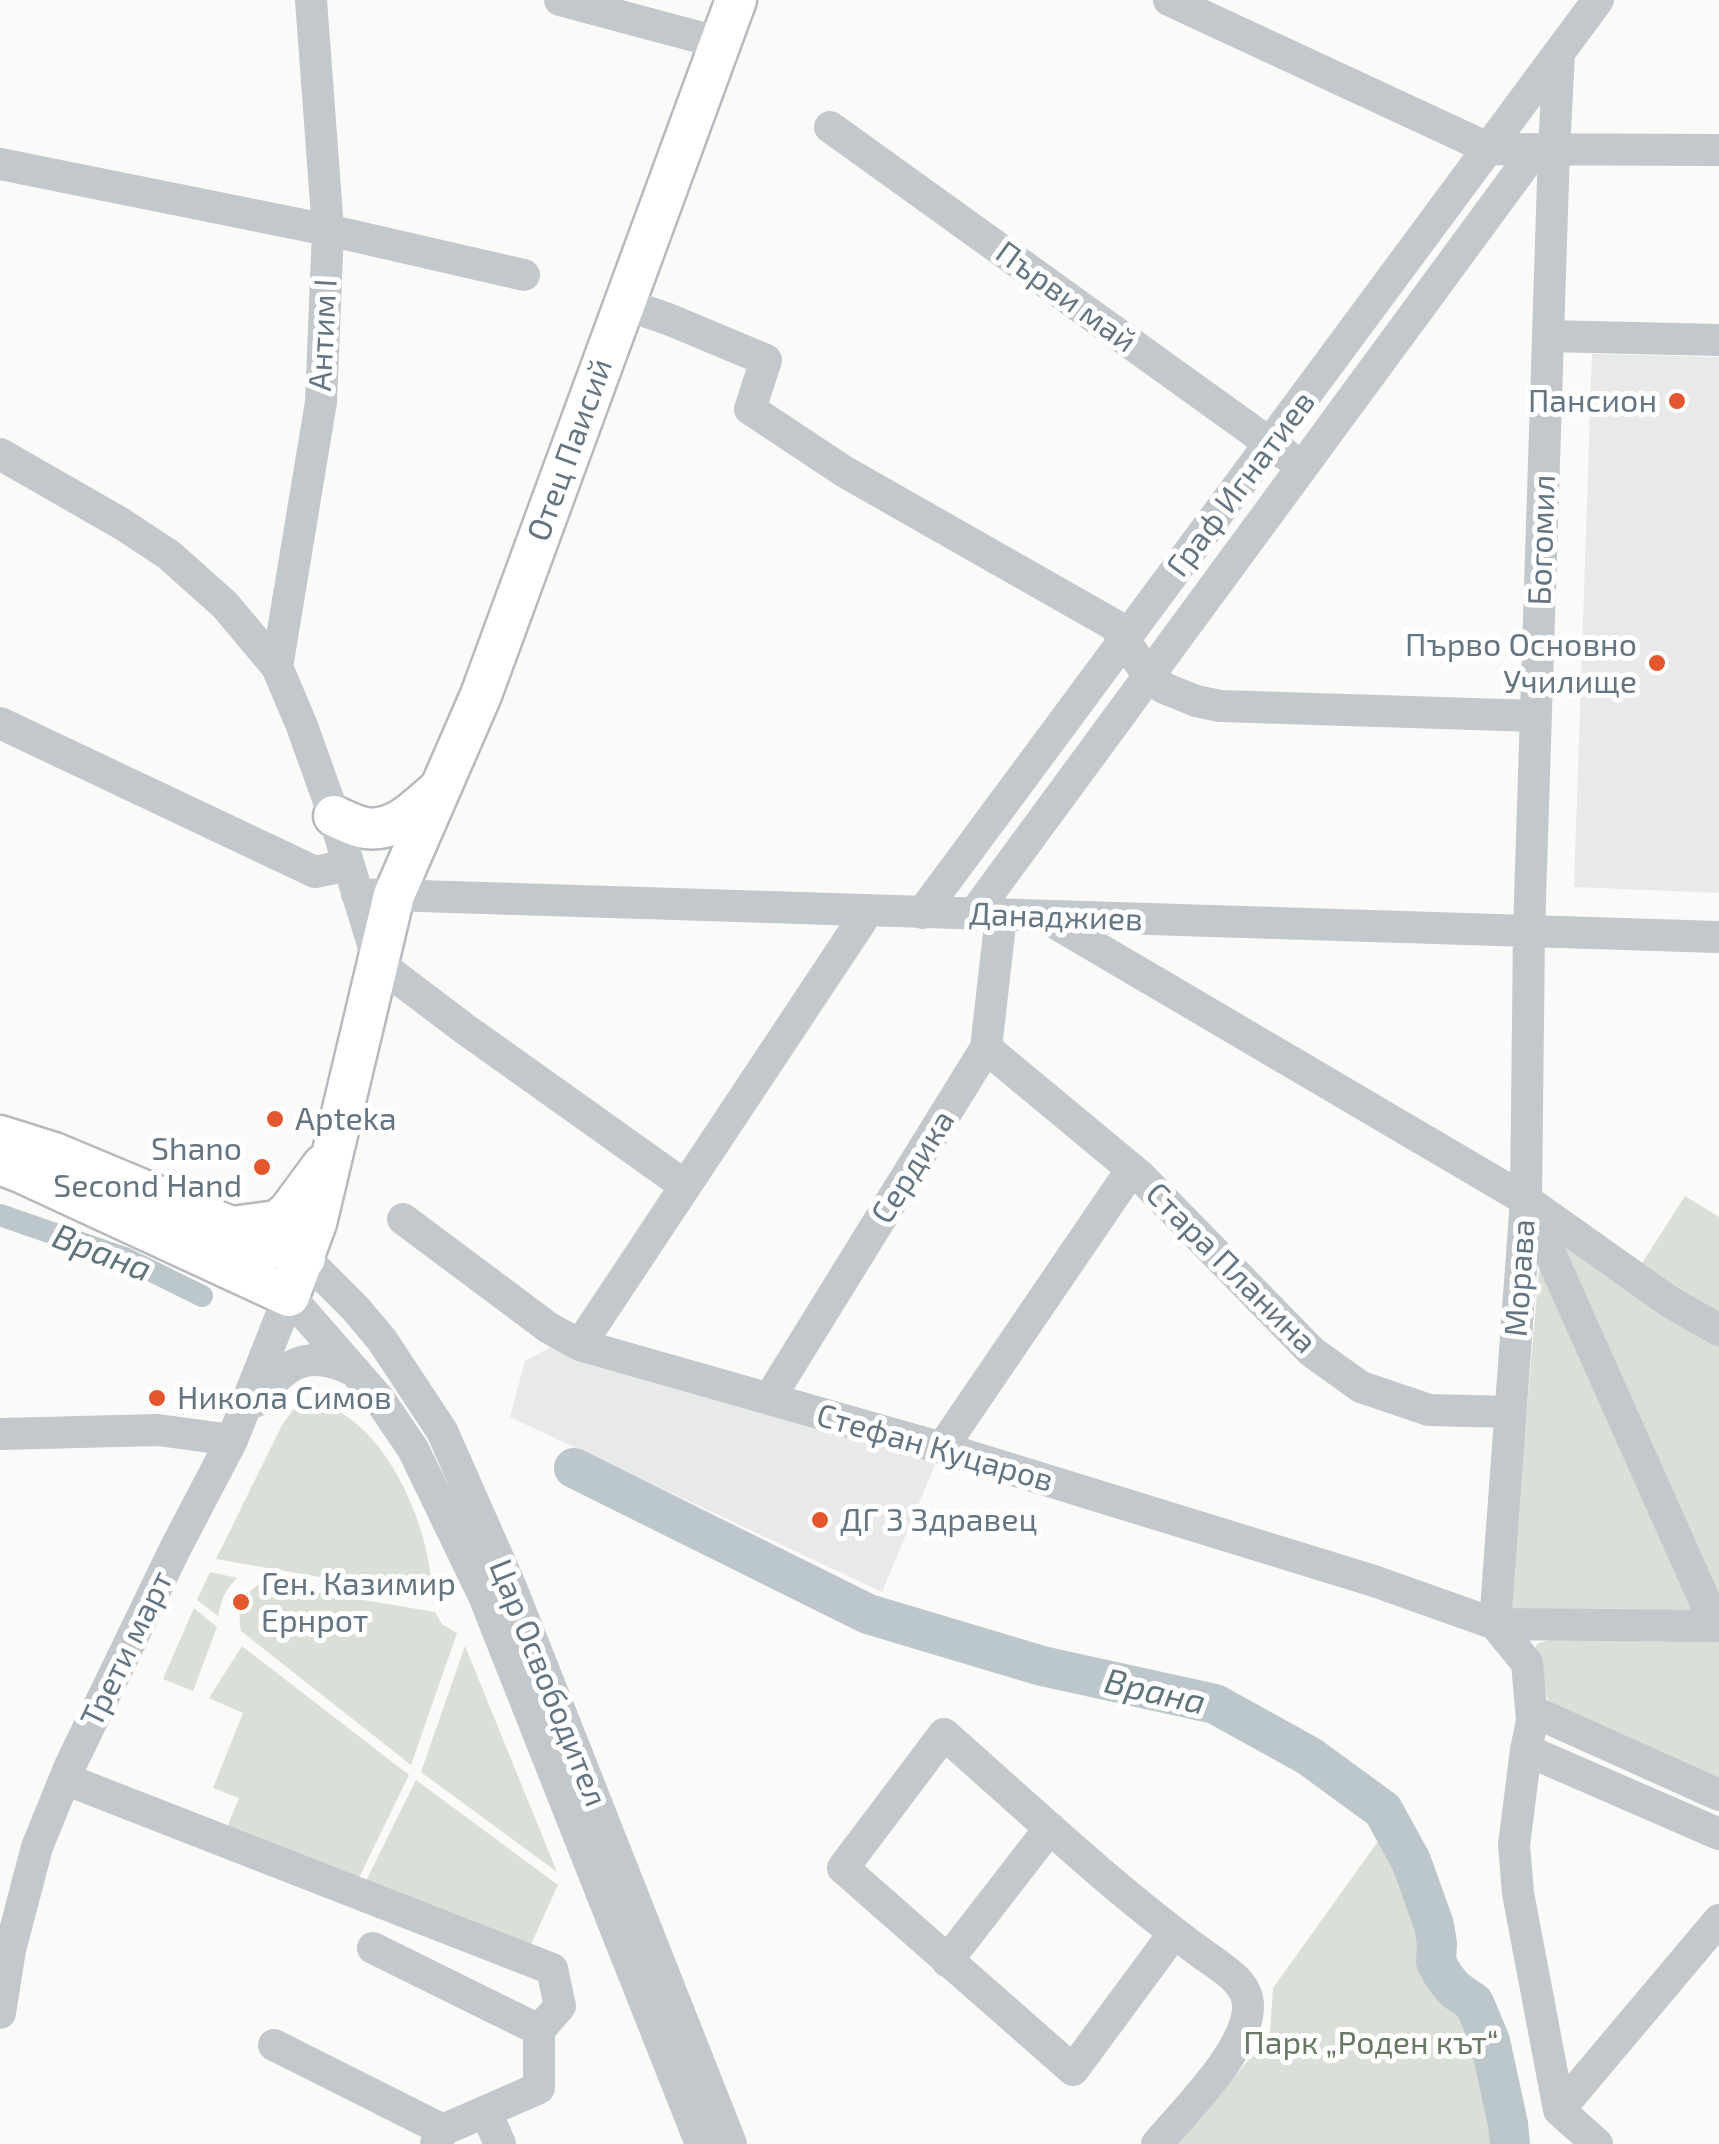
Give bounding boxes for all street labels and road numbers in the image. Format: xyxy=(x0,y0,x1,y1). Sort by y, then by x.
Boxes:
street label: Първи май xyxy=(988,233,1144,361)
street label: Антим I xyxy=(301,278,345,392)
street label: Отец Паисий xyxy=(519,354,621,546)
street label: Граф Игнатиев xyxy=(1159,384,1323,584)
street label: Богомил xyxy=(1521,474,1563,606)
street label: Данаджиев xyxy=(968,895,1144,939)
street label: Сердика xyxy=(863,1103,963,1231)
street label: Стара Планина xyxy=(1138,1175,1324,1361)
street label: Морава xyxy=(1497,1218,1543,1338)
street label: Стефан Куцаров xyxy=(812,1396,1058,1500)
street label: Цар Освободител xyxy=(481,1554,615,1812)
street label: Трети март xyxy=(73,1565,181,1733)

